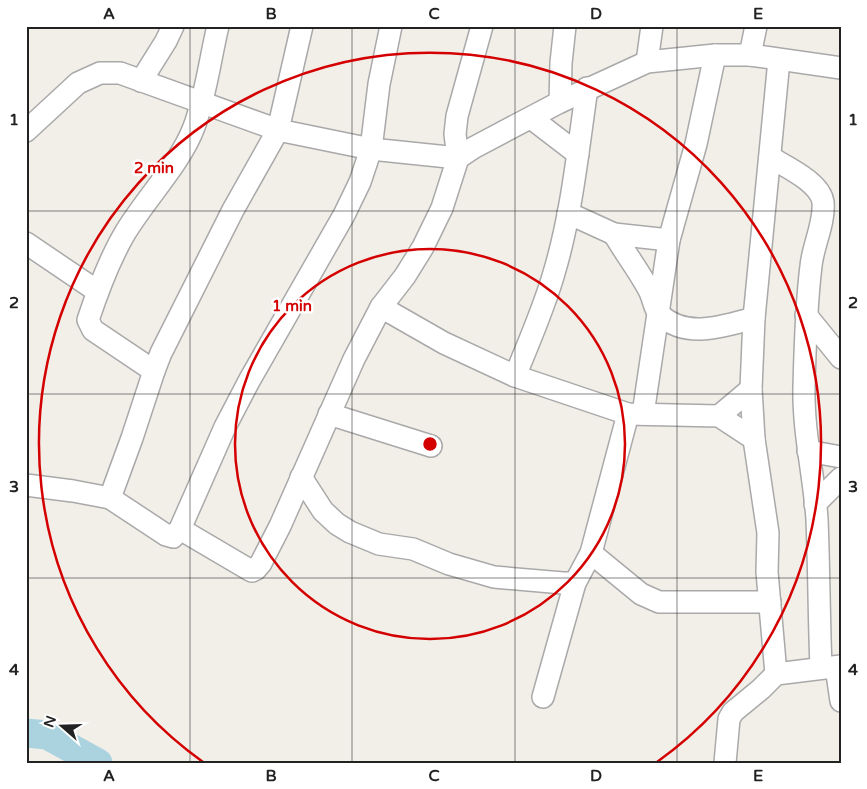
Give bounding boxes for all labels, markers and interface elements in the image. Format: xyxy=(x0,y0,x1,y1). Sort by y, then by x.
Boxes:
text: A xyxy=(103,4,115,24)
text: B xyxy=(265,4,277,24)
text: C xyxy=(428,4,440,24)
text: D xyxy=(590,4,602,24)
text: E xyxy=(753,4,763,24)
text: 1 xyxy=(9,110,19,130)
text: 1 xyxy=(848,110,858,130)
text: 2 min xyxy=(134,159,174,177)
text: 2 xyxy=(9,293,19,313)
text: 2 xyxy=(848,293,858,313)
text: 1 min xyxy=(272,297,312,315)
centre of rings xyxy=(421,435,439,453)
text: 3 xyxy=(9,477,19,497)
text: 3 xyxy=(848,477,858,497)
text: 4 xyxy=(9,660,19,680)
text: 4 xyxy=(848,660,858,680)
north arrow xyxy=(38,702,88,752)
text: N xyxy=(40,714,60,730)
text: A xyxy=(103,766,115,786)
text: B xyxy=(265,766,277,786)
text: C xyxy=(428,766,440,786)
text: D xyxy=(590,766,602,786)
text: E xyxy=(753,766,763,786)

